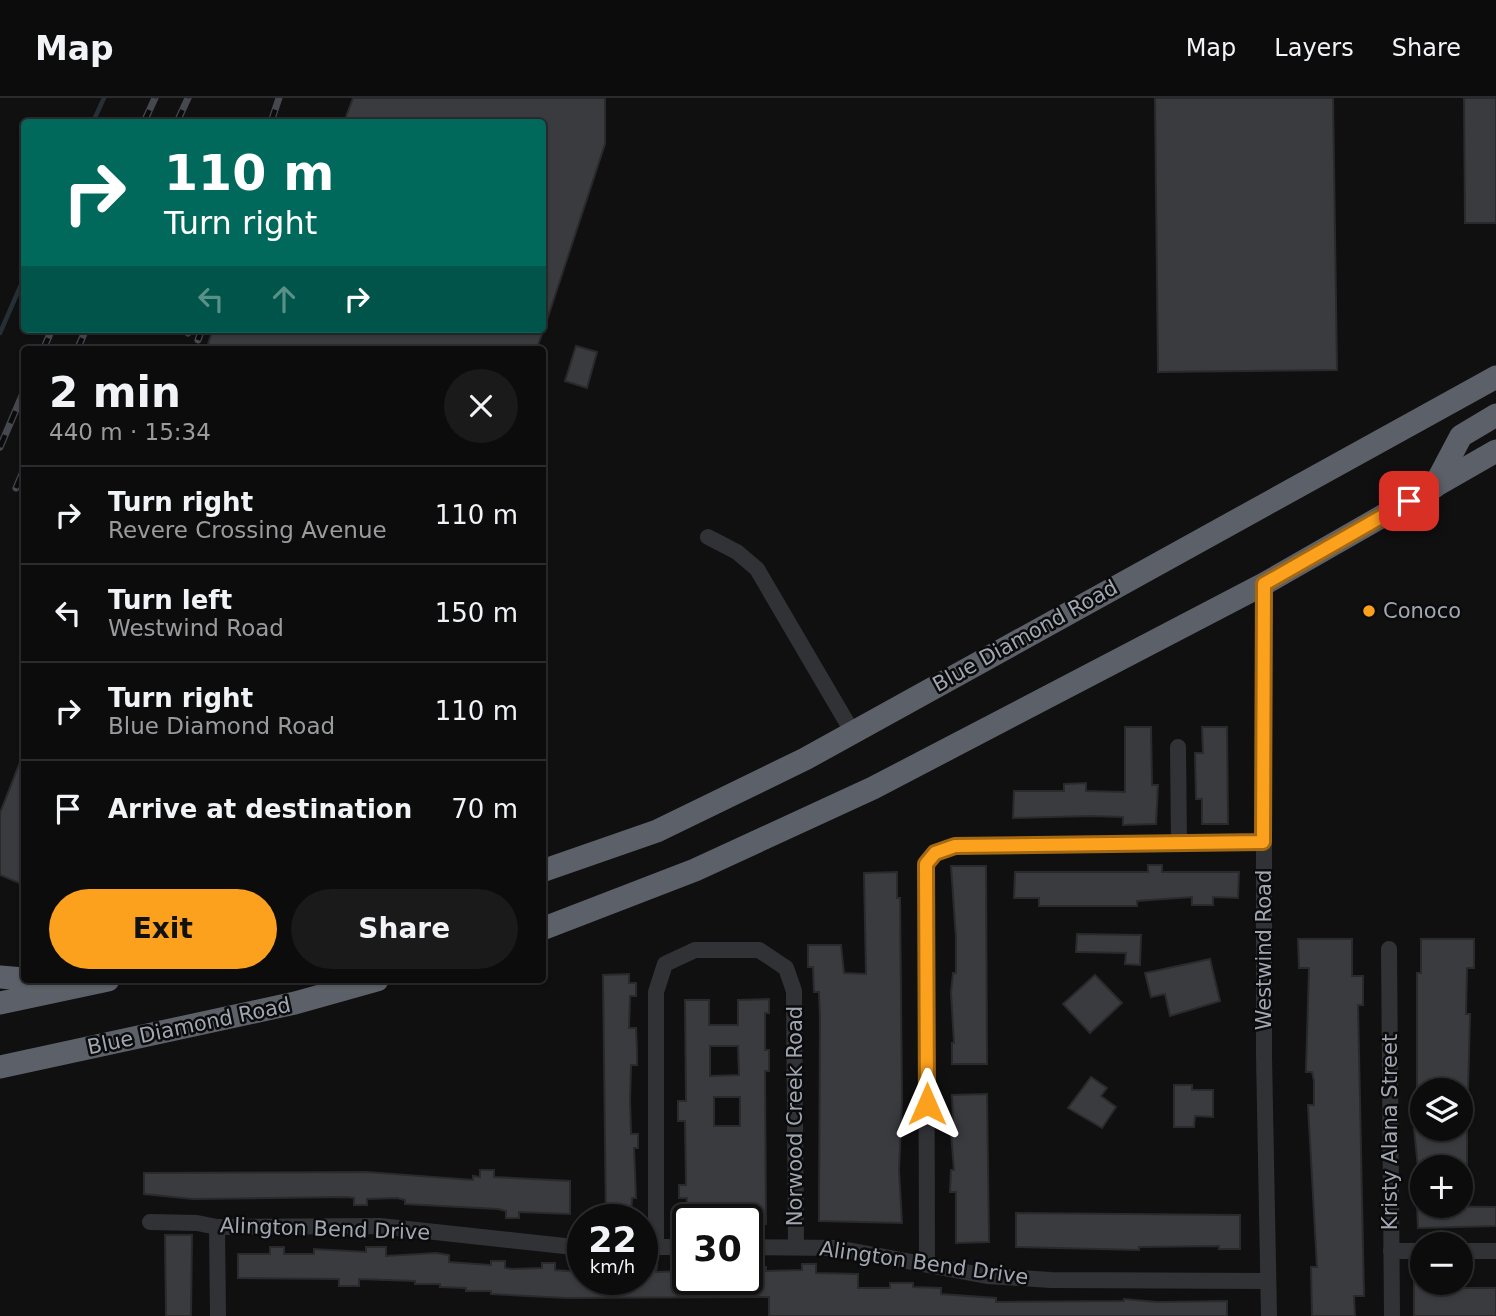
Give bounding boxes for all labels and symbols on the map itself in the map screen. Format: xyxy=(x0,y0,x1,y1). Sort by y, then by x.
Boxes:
pin xyxy=(1379,471,1439,531)
street label: Blue Diamond Road xyxy=(929,575,1121,697)
place label: Conoco xyxy=(1383,599,1461,623)
marker: Conoco xyxy=(1361,603,1377,619)
street label: Westwind Road xyxy=(1252,870,1276,1030)
street label: Blue Diamond Road xyxy=(85,993,293,1059)
street label: Norwood Creek Road xyxy=(783,1006,807,1226)
street label: Kristy Alana Street xyxy=(1378,1034,1402,1230)
position arrow xyxy=(890,1067,964,1141)
speed limit sign: 30 xyxy=(672,1204,763,1295)
street label: Alington Bend Drive xyxy=(219,1213,431,1245)
street label: Alington Bend Drive xyxy=(818,1236,1030,1290)

